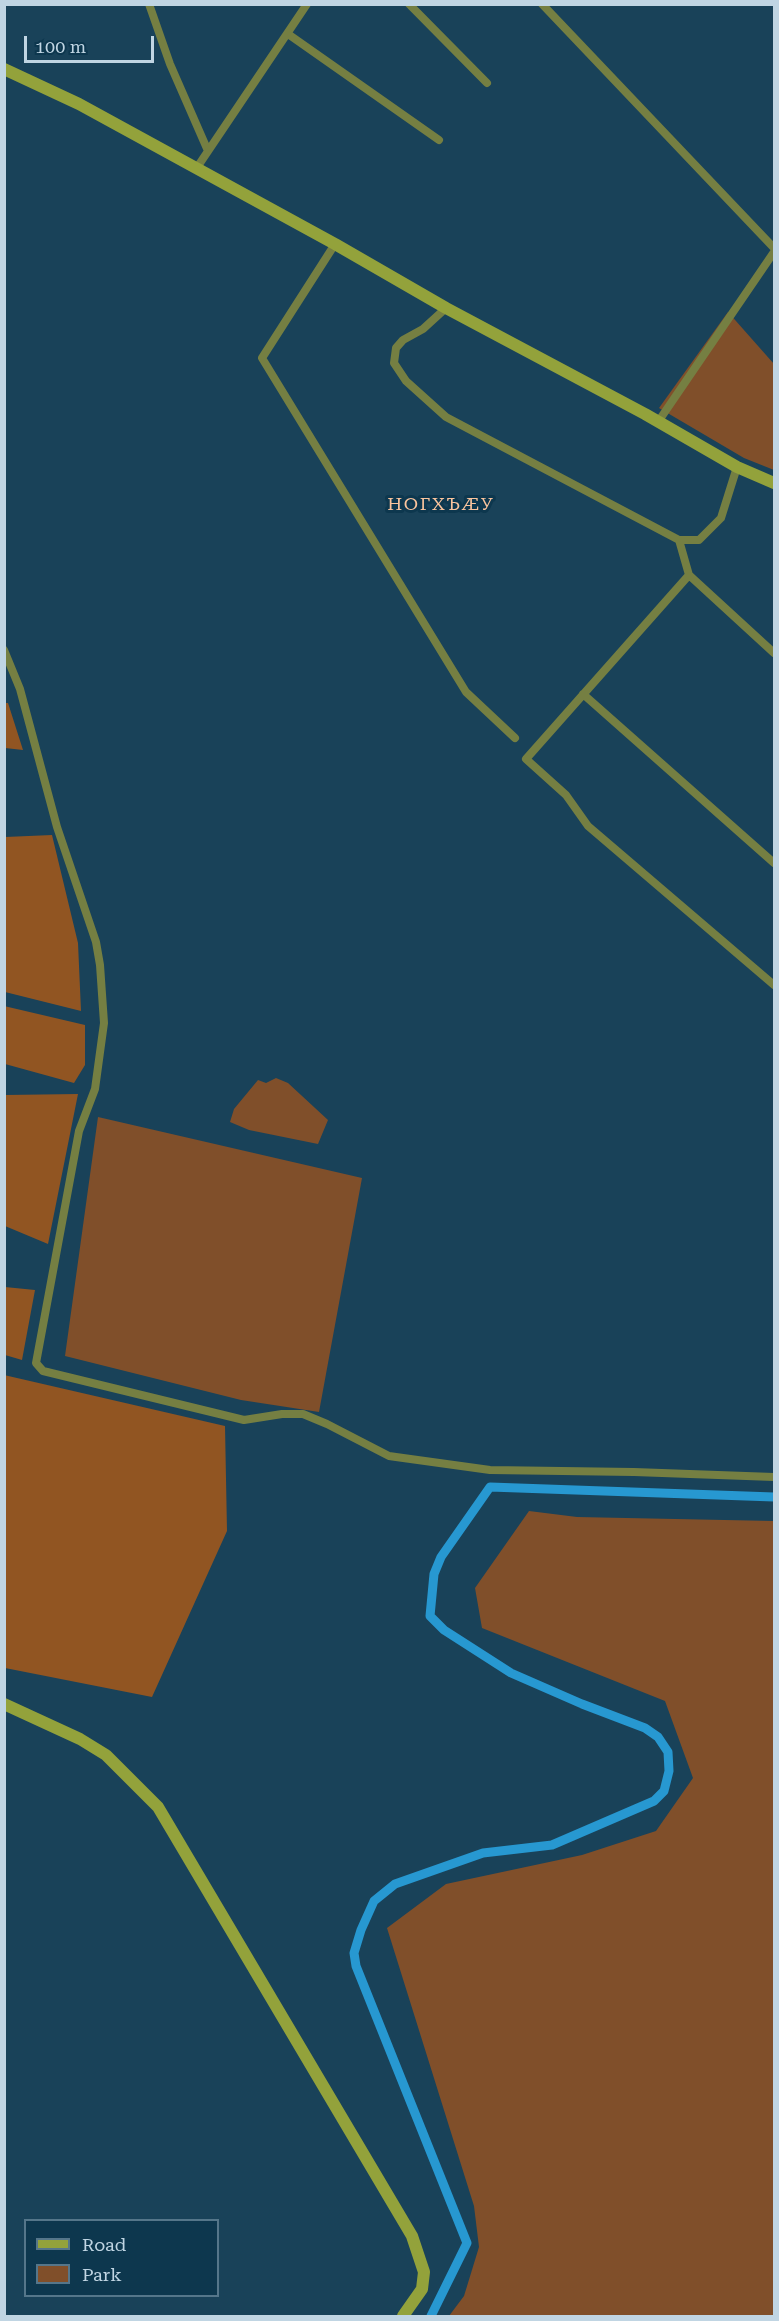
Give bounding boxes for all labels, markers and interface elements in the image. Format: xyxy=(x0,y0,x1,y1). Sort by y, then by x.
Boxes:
scale bar xyxy=(27,24,158,62)
text: 100 m xyxy=(35,36,86,57)
district label: НОГХЪÆУ xyxy=(387,494,495,516)
legend xyxy=(24,2219,219,2297)
text: Road xyxy=(82,2234,126,2255)
text: Park xyxy=(82,2264,122,2285)

